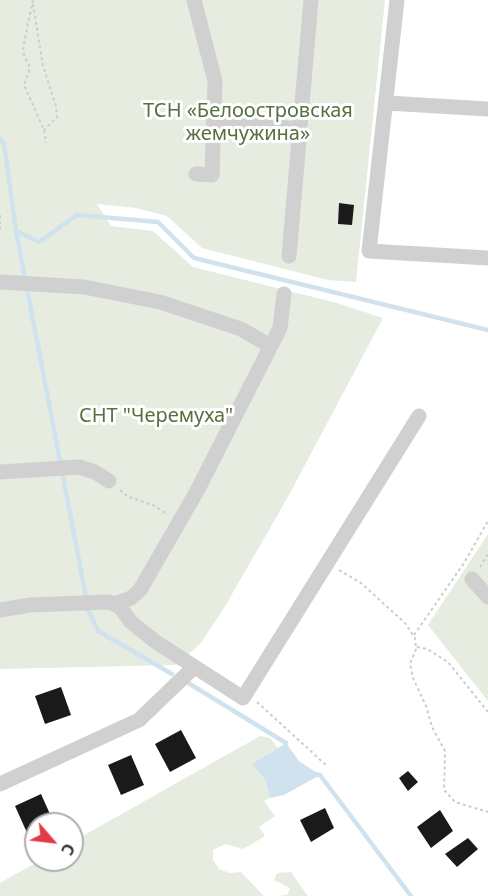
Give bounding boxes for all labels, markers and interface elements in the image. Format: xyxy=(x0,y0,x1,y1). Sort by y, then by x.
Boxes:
park label: ТСН «Белоостровская жемчужина» xyxy=(143,99,353,146)
park label: СНТ "Черемуха" xyxy=(79,404,233,428)
north arrow xyxy=(24,812,84,872)
text: С xyxy=(56,840,80,859)

